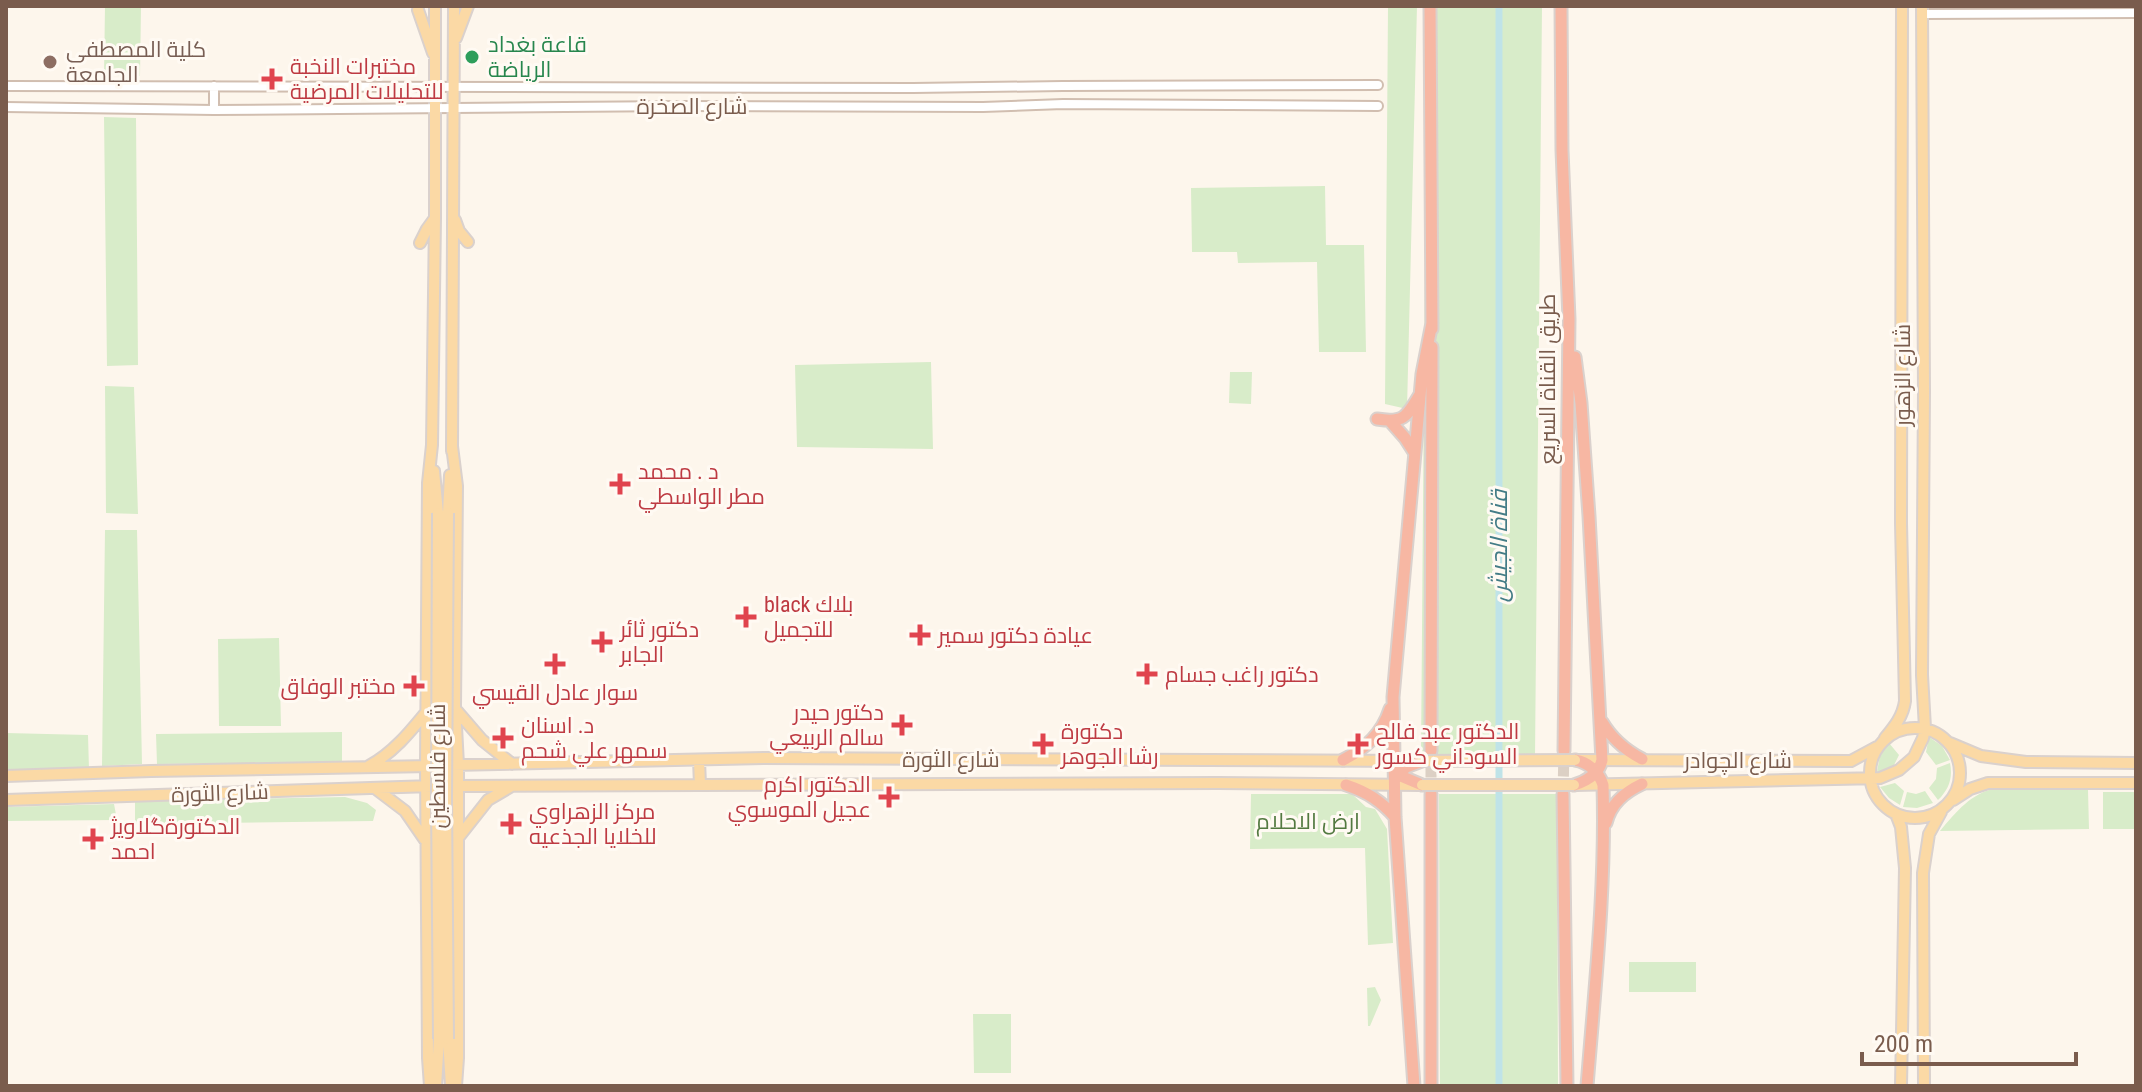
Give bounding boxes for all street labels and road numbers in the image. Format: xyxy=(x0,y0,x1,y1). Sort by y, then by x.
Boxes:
street label: شارع الصخرة xyxy=(636,94,748,121)
street label: طريق القناة السريع xyxy=(1535,294,1562,464)
street label: شارع الزهور xyxy=(1890,324,1917,428)
street label: شارع فلسطين xyxy=(425,703,452,829)
street label: شارع الثورة xyxy=(902,747,1000,774)
street label: شارع الچوادر xyxy=(1682,748,1792,775)
street label: شارع الثورة xyxy=(171,779,269,809)

